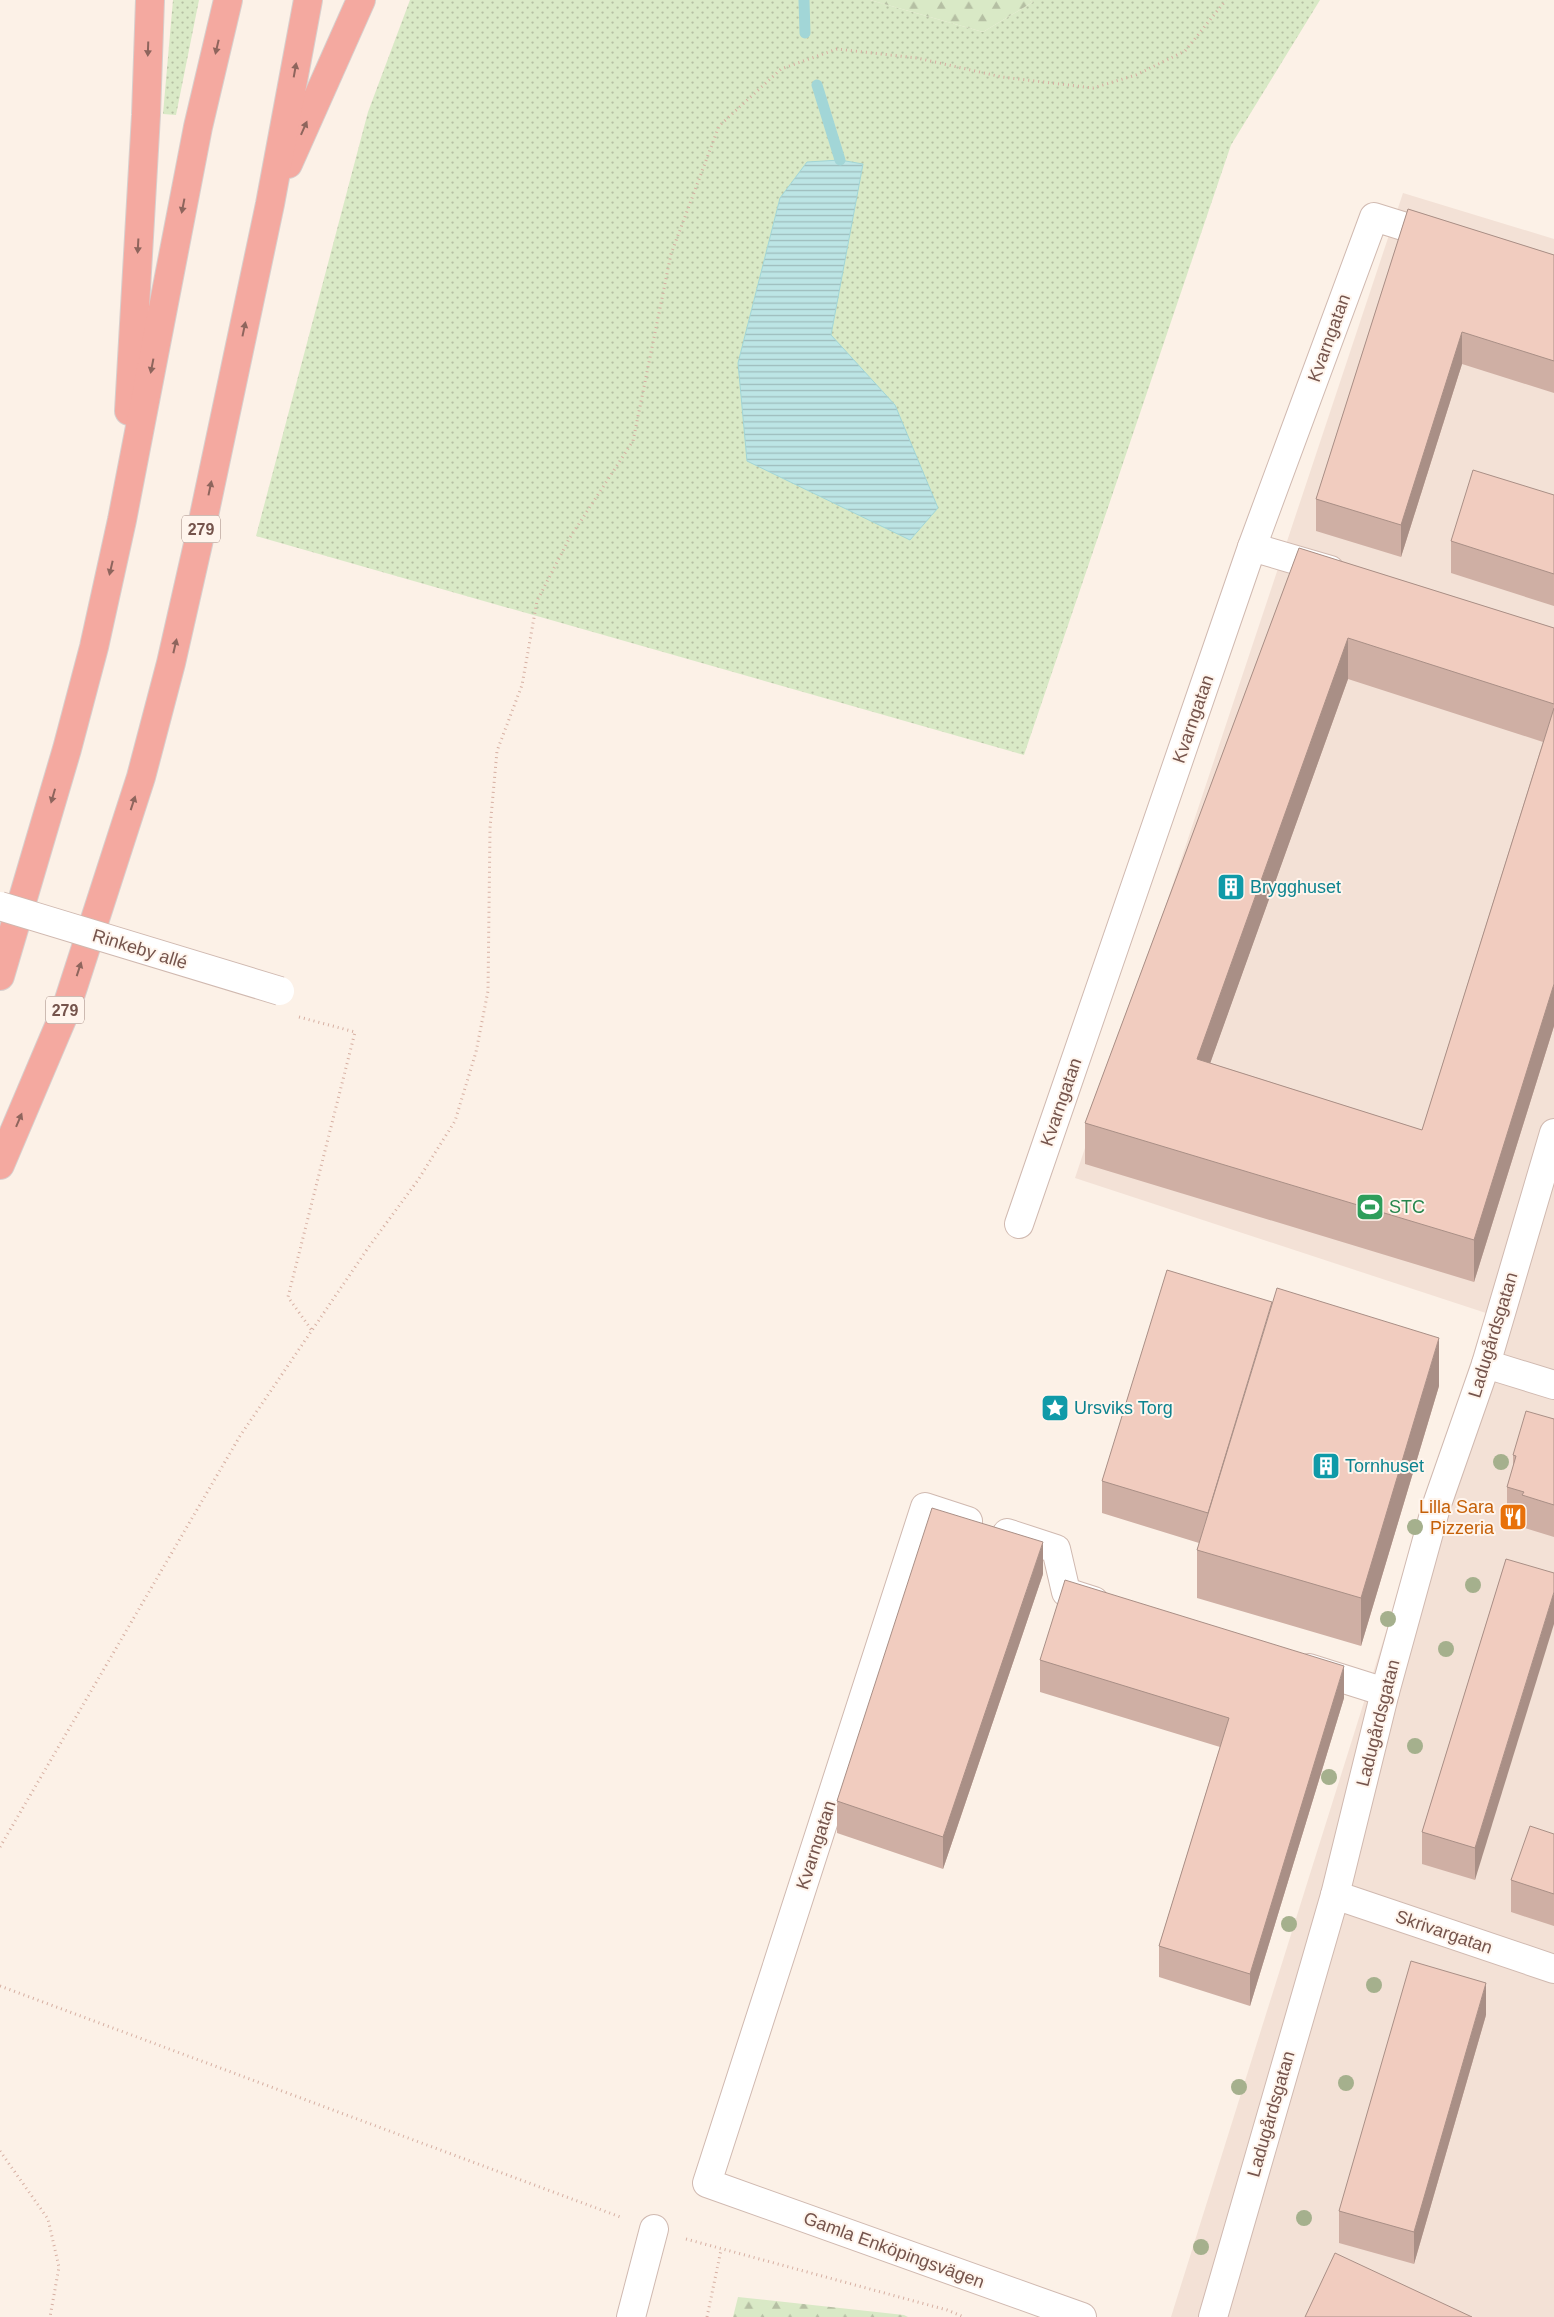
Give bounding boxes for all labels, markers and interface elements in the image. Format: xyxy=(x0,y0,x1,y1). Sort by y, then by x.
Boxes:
one-way arrow xyxy=(213,40,221,55)
one-way arrow xyxy=(144,41,152,57)
one-way arrow xyxy=(291,63,299,78)
one-way arrow xyxy=(301,121,309,135)
one-way arrow xyxy=(178,199,186,215)
one-way arrow xyxy=(134,238,142,254)
street label: Kvarngatan xyxy=(1304,291,1354,385)
one-way arrow xyxy=(240,321,248,336)
one-way arrow xyxy=(148,358,156,373)
one-way arrow xyxy=(206,480,214,495)
road number: 279 xyxy=(182,516,220,542)
one-way arrow xyxy=(107,560,115,575)
one-way arrow xyxy=(171,639,179,654)
street label: Kvarngatan xyxy=(1169,672,1217,766)
one-way arrow xyxy=(49,788,57,803)
one-way arrow xyxy=(129,796,137,811)
building icon: Brygghuset xyxy=(1216,872,1246,902)
place label: Brygghuset xyxy=(1250,877,1341,897)
street label: Rinkeby allé xyxy=(90,925,190,973)
one-way arrow xyxy=(75,961,83,976)
road number: 279 xyxy=(46,996,84,1024)
street label: Kvarngatan xyxy=(1037,1055,1085,1149)
one-way arrow xyxy=(15,1112,23,1127)
sports icon: STC xyxy=(1355,1192,1385,1222)
place label: STC xyxy=(1389,1197,1425,1217)
street label: Ladugårdsgatan xyxy=(1464,1270,1522,1400)
place icon: Ursviks Torg xyxy=(1040,1393,1070,1423)
place label: Ursviks Torg xyxy=(1074,1398,1173,1418)
building icon: Tornhuset xyxy=(1311,1451,1341,1481)
place label: Tornhuset xyxy=(1345,1456,1424,1476)
place label: Lilla Sara Pizzeria xyxy=(1419,1497,1495,1538)
restaurant icon: Lilla Sara Pizzeria xyxy=(1498,1502,1528,1532)
street label: Ladugårdsgatan xyxy=(1353,1657,1403,1789)
street label: Kvarngatan xyxy=(792,1798,840,1892)
street label: Skrivargatan xyxy=(1393,1906,1495,1958)
street label: Ladugårdsgatan xyxy=(1243,2049,1299,2179)
street label: Gamla Enköpingsvägen xyxy=(801,2208,987,2292)

